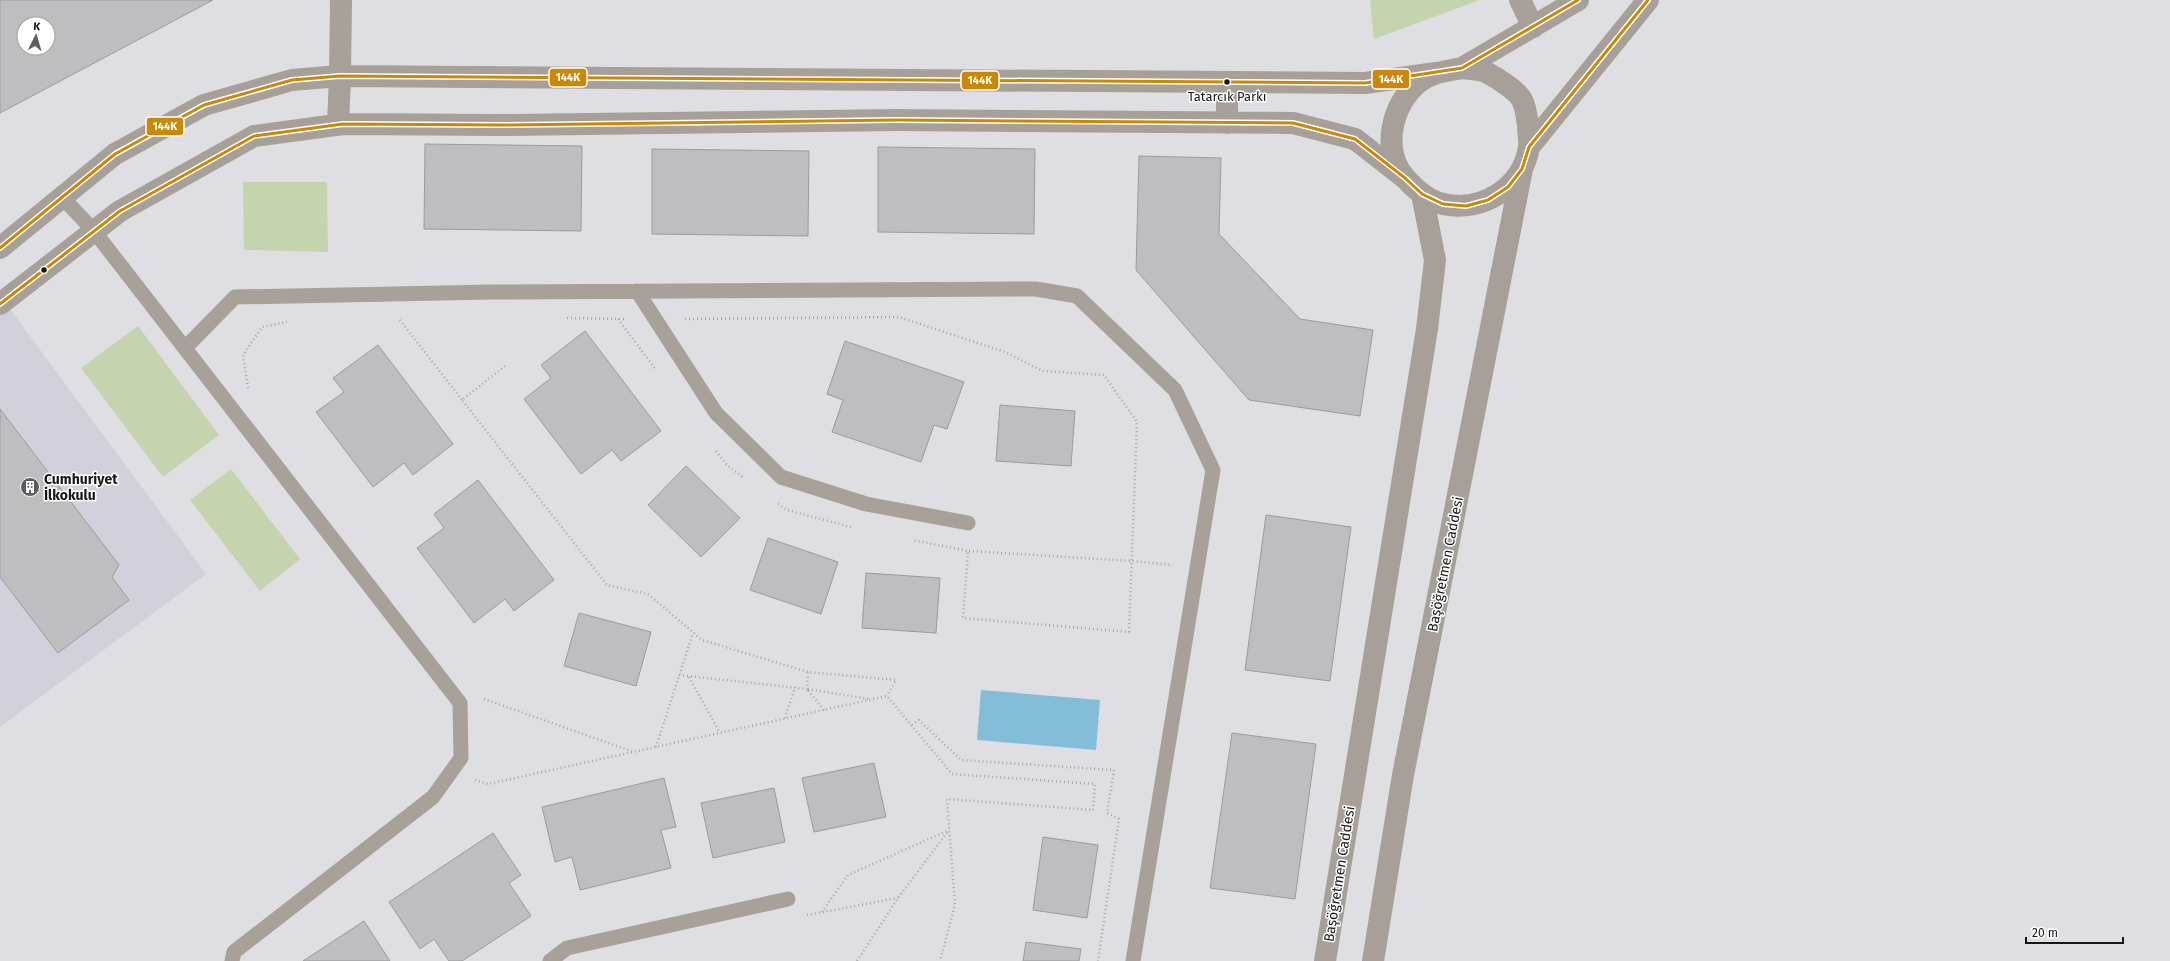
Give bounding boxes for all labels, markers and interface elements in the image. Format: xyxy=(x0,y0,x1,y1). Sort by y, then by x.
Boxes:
north arrow xyxy=(16,16,56,56)
text: K xyxy=(33,20,42,33)
line badge: 144K xyxy=(549,68,587,87)
line badge: 144K xyxy=(1372,69,1410,89)
text: 144K xyxy=(556,71,581,84)
line badge: 144K xyxy=(961,71,999,90)
text: 144K xyxy=(1379,73,1404,86)
text: 144K xyxy=(968,74,993,87)
marker: Tatarcık Parkı xyxy=(1222,77,1232,87)
place label: Tatarcık Parkı xyxy=(1188,89,1266,104)
line badge: 144K xyxy=(146,117,184,136)
text: 144K xyxy=(153,120,178,133)
unlabelled marker xyxy=(39,265,49,275)
place label: Cumhuriyet İlkokulu xyxy=(44,471,118,504)
building icon: Cumhuriyet İlkokulu xyxy=(19,476,41,498)
street label: Başöğretmen Caddesi xyxy=(1424,495,1467,633)
street label: Başöğretmen Caddesi xyxy=(1320,805,1359,943)
scale bar xyxy=(2026,919,2123,945)
text: 20 m xyxy=(2032,926,2058,940)

